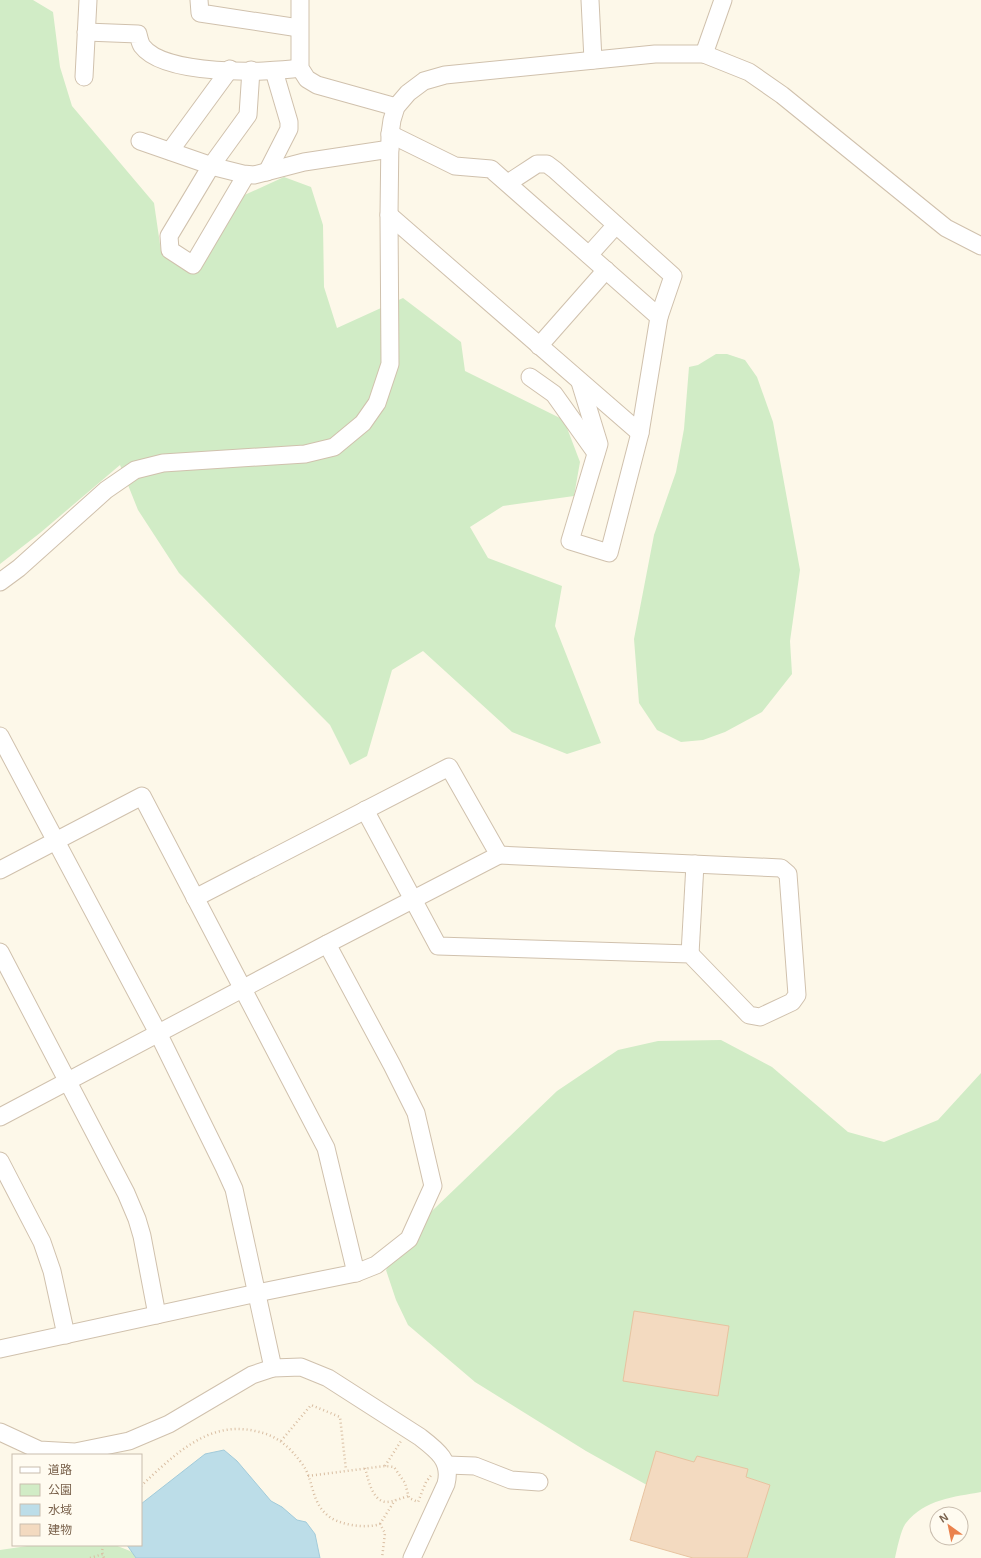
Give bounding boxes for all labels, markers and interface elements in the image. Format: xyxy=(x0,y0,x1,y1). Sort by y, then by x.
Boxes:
legend xyxy=(12,1454,142,1546)
text: 道路 xyxy=(48,1463,72,1477)
text: 公園 xyxy=(48,1483,72,1497)
text: 水域 xyxy=(48,1503,72,1517)
north arrow xyxy=(929,1506,969,1546)
text: N xyxy=(937,1510,950,1525)
text: 建物 xyxy=(48,1523,72,1537)

